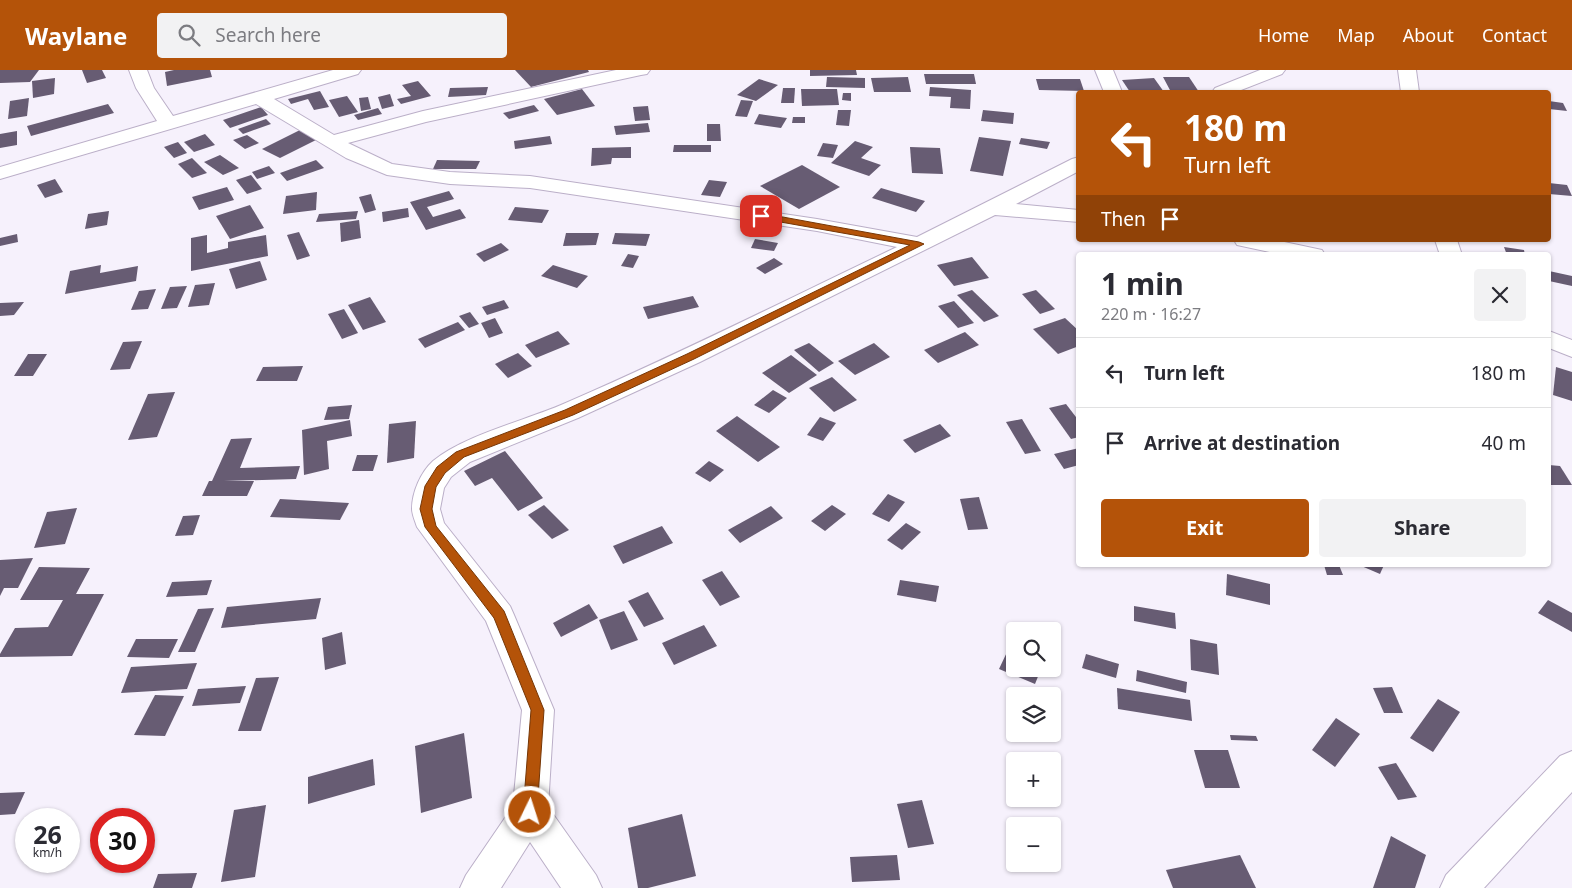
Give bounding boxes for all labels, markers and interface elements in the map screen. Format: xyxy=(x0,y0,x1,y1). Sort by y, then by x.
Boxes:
search box xyxy=(157,13,507,58)
text: Waylane xyxy=(25,19,127,52)
icon: search xyxy=(175,21,203,49)
text: Search here xyxy=(215,22,321,48)
text: Home xyxy=(1258,23,1309,47)
text: Map xyxy=(1337,23,1375,47)
text: About xyxy=(1403,23,1454,47)
text: Contact xyxy=(1482,23,1547,47)
text: 180 m xyxy=(1184,104,1287,151)
icon: left xyxy=(1101,110,1166,175)
text: Turn left xyxy=(1184,149,1271,179)
pin xyxy=(740,195,782,237)
icon: arrive xyxy=(747,202,775,230)
icon: arrive xyxy=(1156,205,1184,233)
text: Then xyxy=(1101,206,1146,232)
text: 1 min xyxy=(1101,263,1184,304)
button: close xyxy=(1474,269,1526,321)
text: 220 m · 16:27 xyxy=(1101,303,1201,325)
icon: left xyxy=(1101,359,1129,387)
text: Turn left xyxy=(1144,360,1225,386)
text: 180 m xyxy=(1471,360,1526,386)
icon: arrive xyxy=(1101,429,1129,457)
text: Arrive at destination xyxy=(1144,430,1340,456)
text: 40 m xyxy=(1482,430,1526,456)
button: Exit xyxy=(1101,499,1309,557)
button: Share xyxy=(1319,499,1526,557)
map controls xyxy=(1006,622,1061,872)
button: search xyxy=(1006,622,1061,677)
button: layers xyxy=(1006,687,1061,742)
button: + xyxy=(1006,752,1061,807)
position arrow xyxy=(503,785,555,837)
speed limit sign: 30 xyxy=(90,808,155,873)
text: 26 xyxy=(33,817,62,851)
button: − xyxy=(1006,817,1061,872)
text: km/h xyxy=(33,844,62,861)

